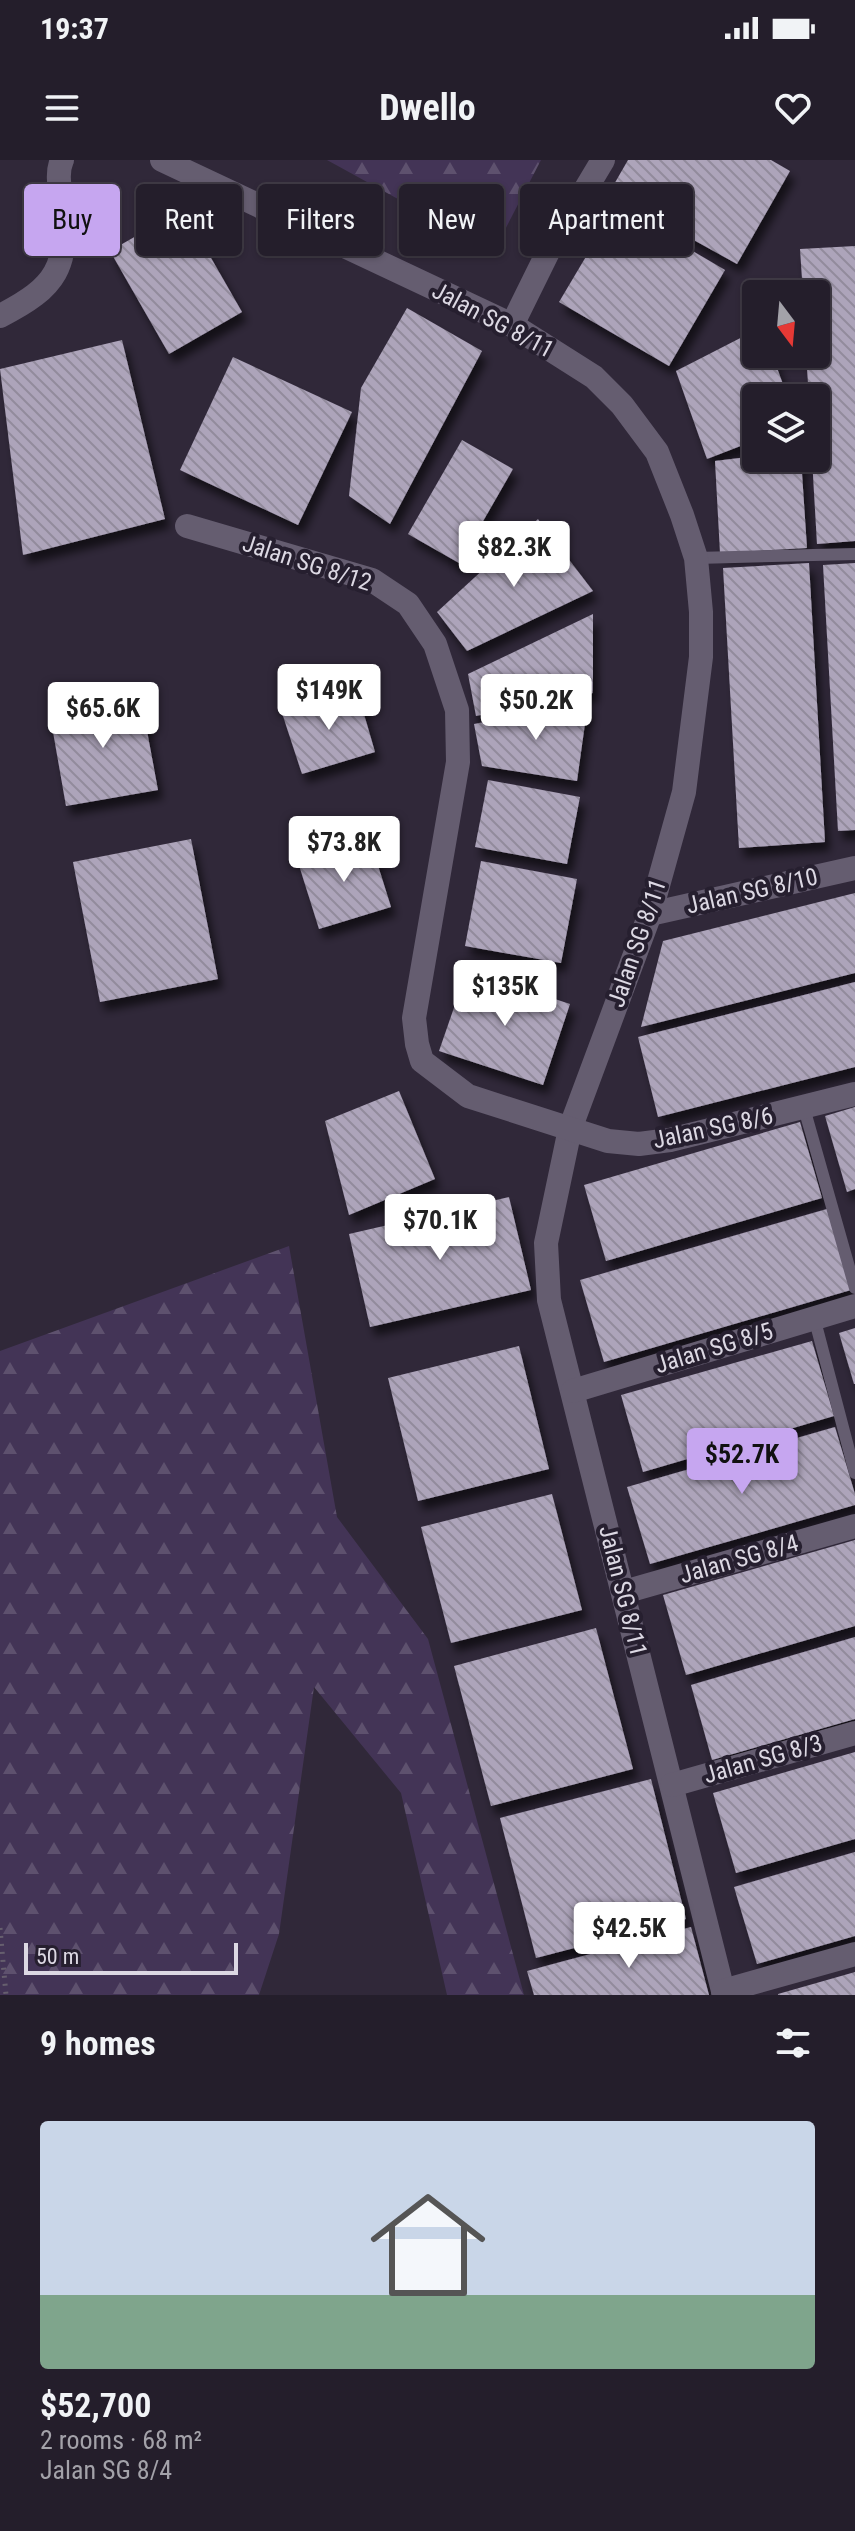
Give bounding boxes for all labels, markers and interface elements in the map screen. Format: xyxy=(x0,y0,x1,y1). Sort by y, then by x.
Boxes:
text: 19:37 xyxy=(40,11,109,46)
icon: menu xyxy=(40,86,84,130)
icon: heart xyxy=(771,86,815,130)
text: Dwello xyxy=(379,87,476,129)
chip: Buy xyxy=(24,184,120,256)
chip: Rent xyxy=(136,184,242,256)
chip: Filters xyxy=(258,184,383,256)
chip: New xyxy=(399,184,504,256)
chip: Apartment xyxy=(520,184,693,256)
street label: Jalan SG 8/11 xyxy=(427,276,559,364)
north arrow xyxy=(742,280,830,368)
map controls xyxy=(742,280,830,472)
button: layers xyxy=(742,384,830,472)
pin: $82.3K xyxy=(449,521,579,589)
street label: Jalan SG 8/12 xyxy=(239,529,375,597)
text: $82.3K xyxy=(477,532,551,562)
pin: $149K xyxy=(273,664,385,732)
pin: $50.2K xyxy=(471,674,601,742)
text: $149K xyxy=(296,675,362,705)
pin: $65.6K xyxy=(38,682,168,750)
text: $50.2K xyxy=(499,685,573,715)
text: $65.6K xyxy=(66,693,140,723)
pin: $73.8K xyxy=(279,816,409,884)
text: $73.8K xyxy=(307,827,381,857)
street label: Jalan SG 8/10 xyxy=(684,862,820,920)
street label: Jalan SG 8/11 xyxy=(602,875,672,1011)
pin: $135K xyxy=(449,960,561,1028)
text: $135K xyxy=(472,971,538,1001)
street label: Jalan SG 8/6 xyxy=(650,1102,776,1154)
pin: $70.1K xyxy=(375,1194,505,1262)
text: $70.1K xyxy=(403,1205,477,1235)
street label: Jalan SG 8/5 xyxy=(652,1317,776,1379)
pin: $52.7K xyxy=(677,1428,807,1496)
text: $52.7K xyxy=(705,1439,779,1469)
street label: Jalan SG 8/11 xyxy=(593,1523,653,1659)
street label: Jalan SG 8/4 xyxy=(677,1529,802,1589)
street label: Jalan SG 8/3 xyxy=(701,1729,825,1789)
pin: $42.5K xyxy=(564,1902,694,1970)
text: $42.5K xyxy=(592,1913,666,1943)
scale bar xyxy=(24,1939,238,1975)
text: 50 m xyxy=(36,1944,79,1969)
icon: filters xyxy=(771,2021,815,2065)
text: 9 homes xyxy=(40,2023,156,2063)
icon: home xyxy=(356,2173,500,2317)
text: $52,700 xyxy=(40,2385,151,2425)
text: 2 rooms · 68 m² xyxy=(40,2425,202,2455)
text: Jalan SG 8/4 xyxy=(40,2455,172,2485)

